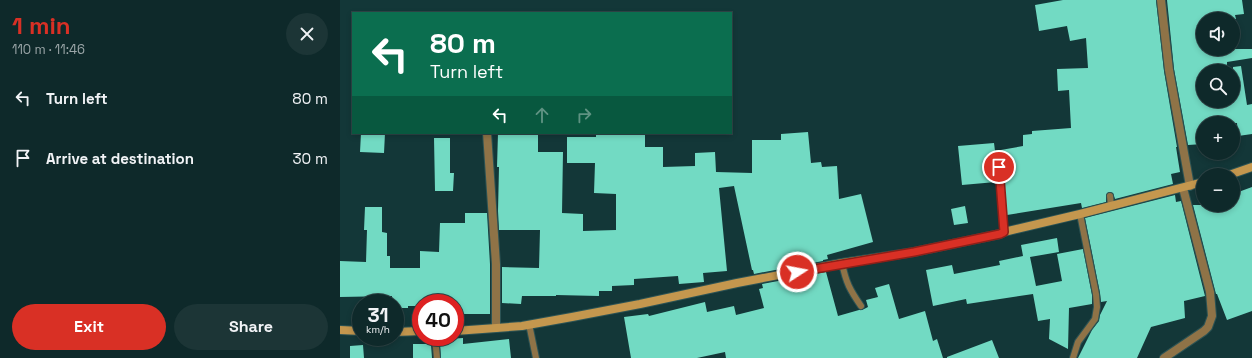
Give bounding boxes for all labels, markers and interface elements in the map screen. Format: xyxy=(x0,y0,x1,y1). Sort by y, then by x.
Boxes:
text: 1 min xyxy=(12,10,71,41)
map controls xyxy=(1196,12,1240,212)
button: sound xyxy=(1196,12,1240,56)
button: close xyxy=(286,13,328,55)
text: 80 m xyxy=(430,25,496,61)
icon: left xyxy=(364,28,416,80)
text: 110 m · 11:46 xyxy=(12,41,85,58)
text: Turn left xyxy=(430,60,503,83)
button: search xyxy=(1196,64,1240,108)
icon: left xyxy=(12,87,34,109)
text: Turn left xyxy=(46,89,108,108)
text: 80 m xyxy=(292,89,328,108)
icon: left xyxy=(489,104,511,126)
icon: ahead xyxy=(531,104,553,126)
icon: right xyxy=(573,104,595,126)
button: + xyxy=(1196,116,1240,160)
icon: arrive xyxy=(12,147,34,169)
text: Arrive at destination xyxy=(46,149,194,168)
text: 30 m xyxy=(293,149,328,168)
pin xyxy=(982,150,1016,184)
icon: arrive xyxy=(988,156,1010,178)
button: − xyxy=(1196,168,1240,212)
position arrow xyxy=(776,251,818,293)
speed limit sign: 40 xyxy=(412,294,464,346)
text: 31 xyxy=(368,302,388,328)
button: Exit xyxy=(12,304,166,350)
button: Share xyxy=(174,304,328,350)
text: km/h xyxy=(366,323,390,336)

